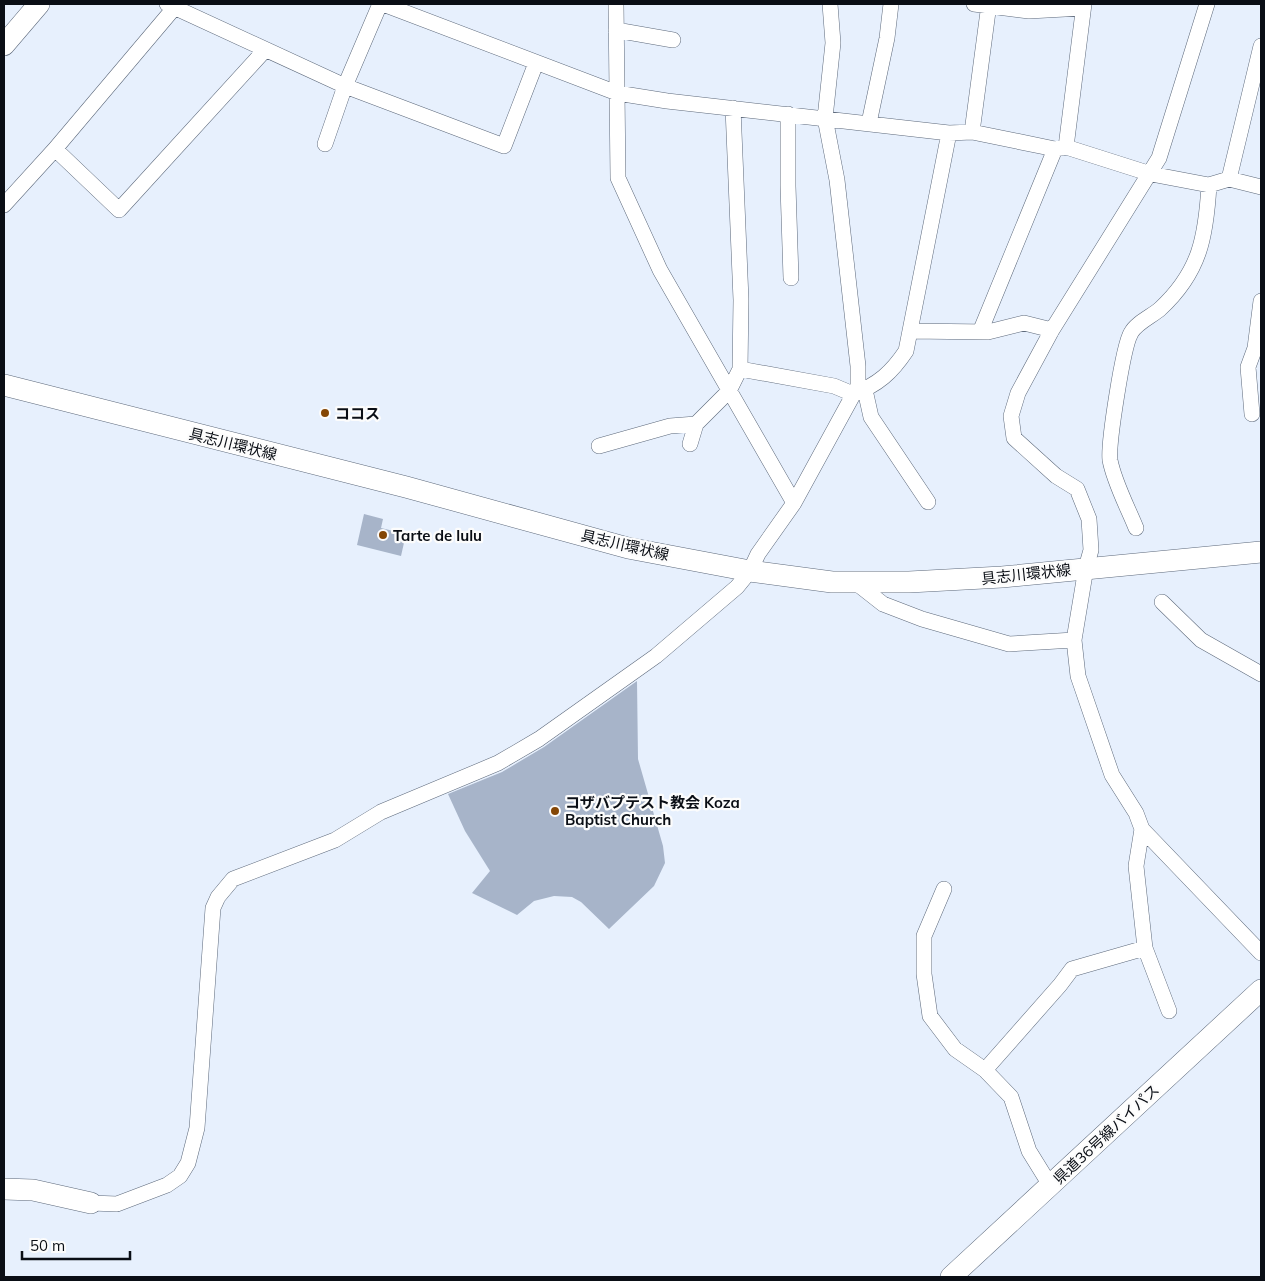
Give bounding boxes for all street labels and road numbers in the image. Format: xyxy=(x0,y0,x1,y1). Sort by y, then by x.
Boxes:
street label: 具志川環状線 xyxy=(187,424,279,464)
street label: 具志川環状線 xyxy=(579,526,671,564)
street label: 具志川環状線 xyxy=(980,560,1072,588)
street label: 県道36号線バイパス xyxy=(1049,1080,1163,1188)

